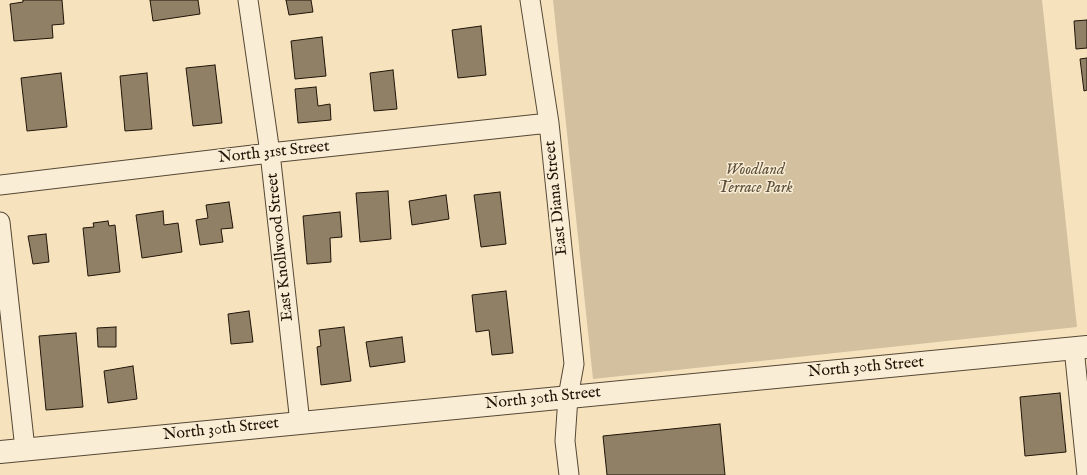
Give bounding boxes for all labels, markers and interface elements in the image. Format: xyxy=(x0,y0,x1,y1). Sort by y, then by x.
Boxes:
street label: North 31st Street xyxy=(217,138,331,168)
street label: East Diana Street xyxy=(541,140,573,256)
park label: Woodland Terrace Park xyxy=(717,161,793,199)
street label: East Knollwood Street xyxy=(264,172,298,322)
street label: North 30th Street xyxy=(807,353,925,383)
street label: North 30th Street xyxy=(484,383,602,415)
street label: North 30th Street xyxy=(162,414,280,446)

